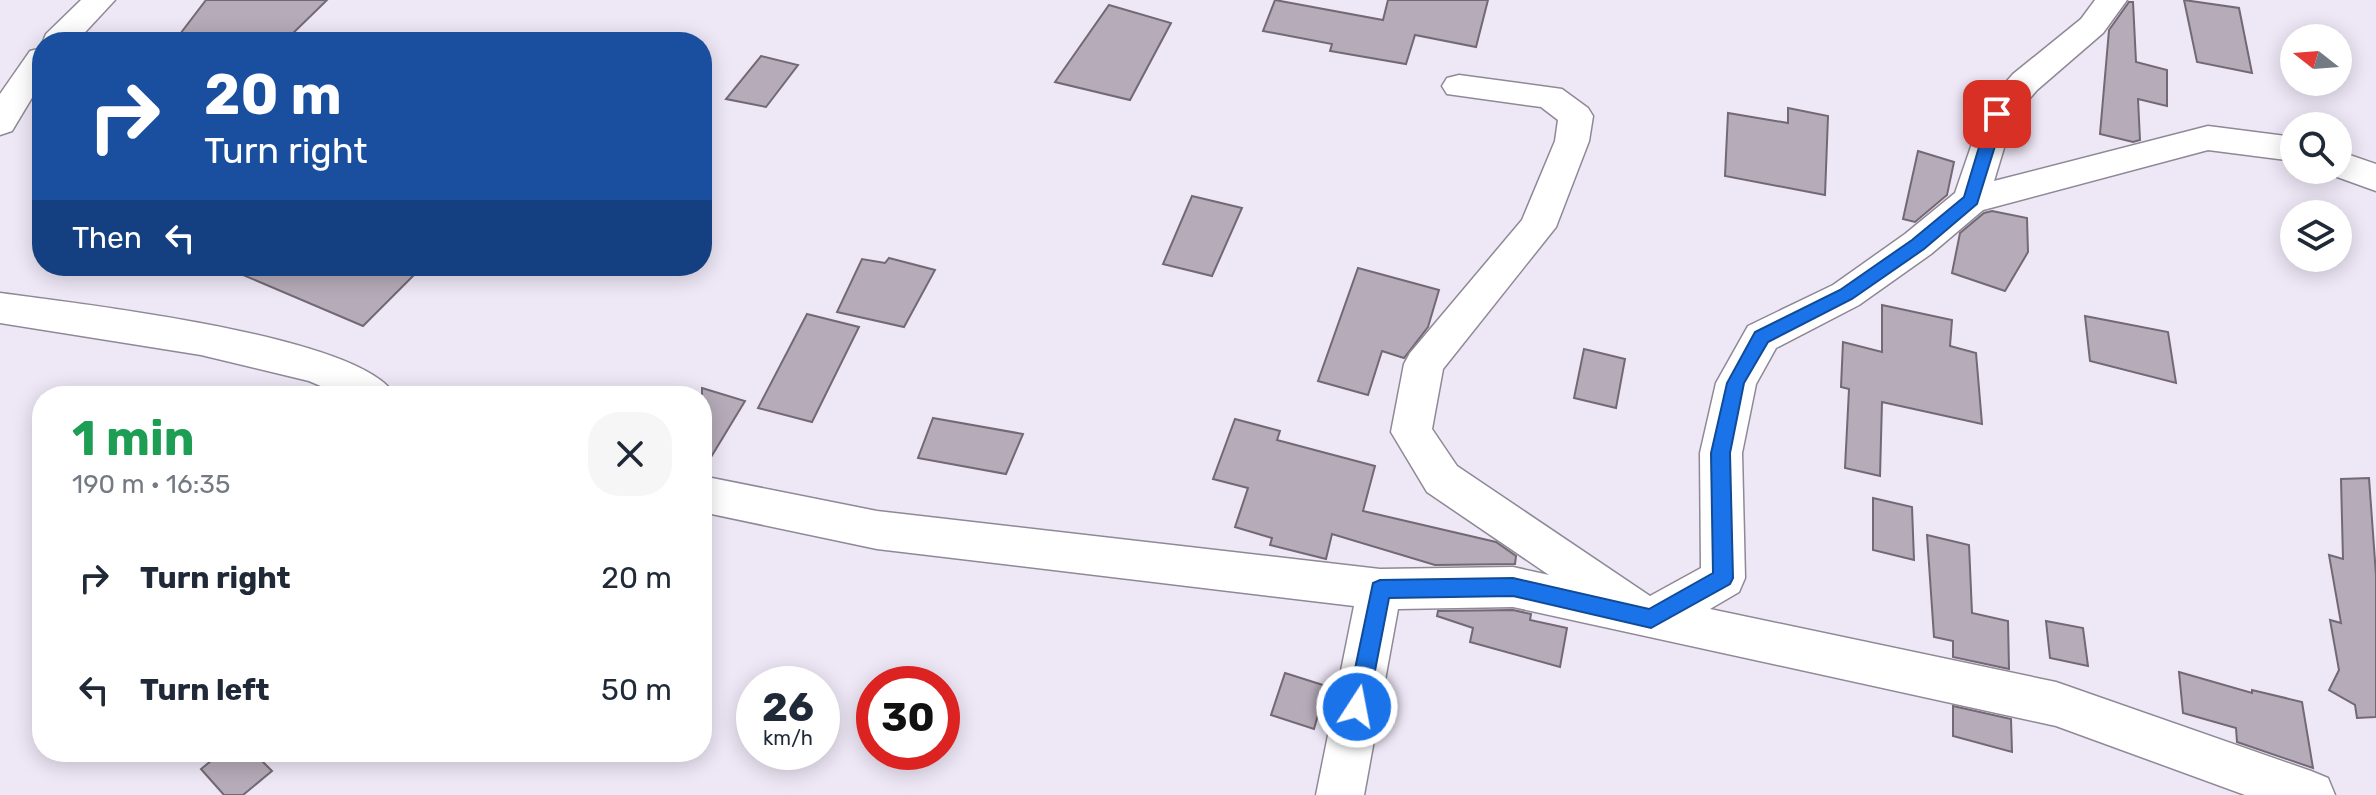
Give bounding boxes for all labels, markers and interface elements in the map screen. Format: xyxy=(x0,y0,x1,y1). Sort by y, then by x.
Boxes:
north arrow xyxy=(2280,24,2352,96)
map controls xyxy=(2280,24,2352,272)
text: 20 m xyxy=(204,62,342,128)
icon: right xyxy=(72,64,176,168)
pin xyxy=(1963,80,2031,148)
icon: arrive xyxy=(1975,92,2019,136)
button: search xyxy=(2280,112,2352,184)
text: Turn right xyxy=(204,129,368,172)
button: layers xyxy=(2280,200,2352,272)
icon: left xyxy=(158,216,202,260)
text: Then xyxy=(72,220,142,256)
text: 1 min xyxy=(72,410,195,467)
button: close xyxy=(588,412,672,496)
text: 190 m · 16:35 xyxy=(72,469,230,500)
icon: right xyxy=(72,556,116,600)
text: Turn right xyxy=(140,560,291,596)
text: 20 m xyxy=(601,560,672,596)
position arrow xyxy=(1315,665,1399,749)
speed limit sign: 30 xyxy=(856,666,960,770)
icon: left xyxy=(72,668,116,712)
text: Turn left xyxy=(140,672,270,708)
text: 50 m xyxy=(601,672,672,708)
text: 26 xyxy=(762,684,814,731)
text: km/h xyxy=(763,726,813,750)

